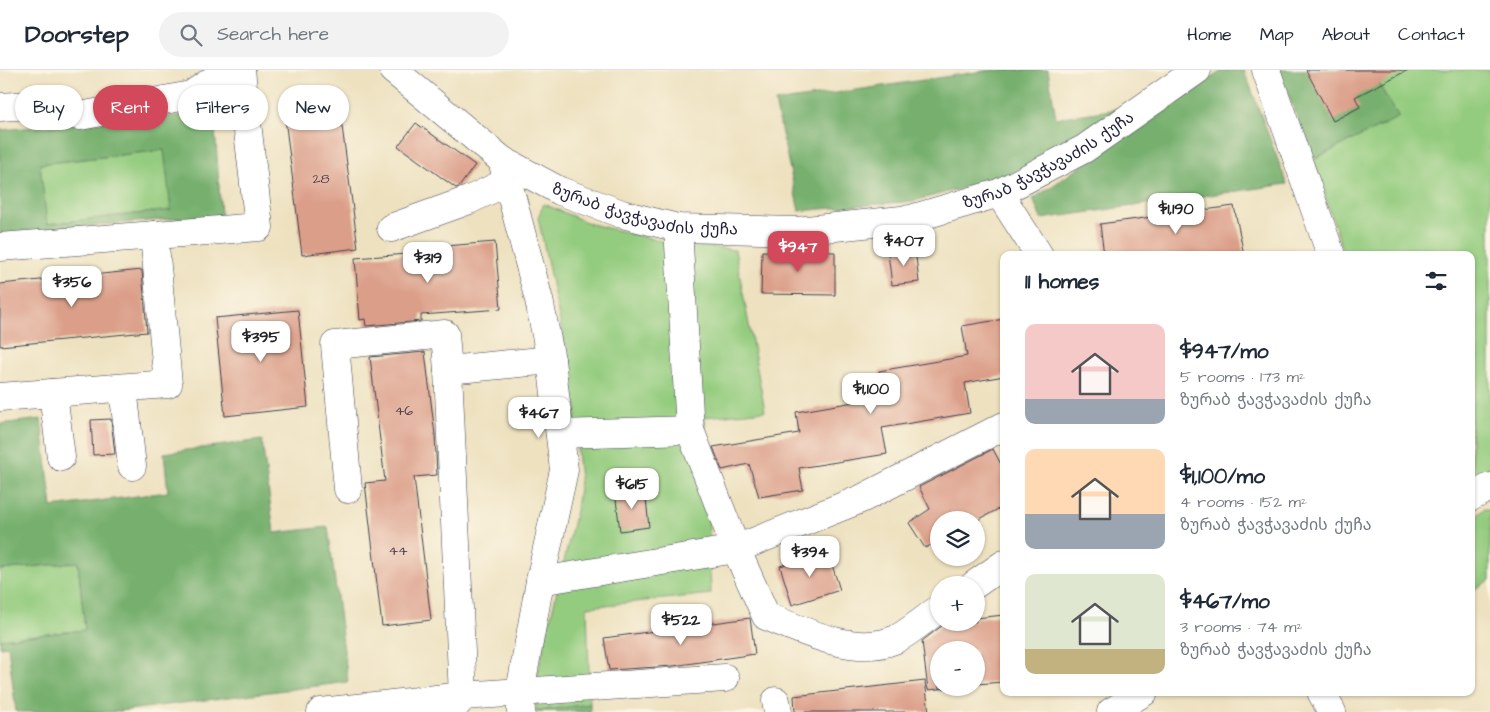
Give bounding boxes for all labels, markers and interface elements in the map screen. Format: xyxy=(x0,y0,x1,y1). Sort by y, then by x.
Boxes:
search box xyxy=(159,12,509,57)
text: Doorstep xyxy=(25,18,129,52)
icon: search xyxy=(177,21,205,49)
text: Search here xyxy=(217,21,329,48)
text: Home xyxy=(1187,22,1232,47)
text: Map xyxy=(1260,22,1294,47)
text: About xyxy=(1322,22,1370,47)
text: Contact xyxy=(1398,22,1465,47)
chip: Buy xyxy=(15,85,83,130)
chip: Rent xyxy=(93,85,168,130)
chip: Filters xyxy=(178,85,268,130)
chip: New xyxy=(278,85,349,130)
street label: ზურაბ ჭავჭავაძის ქუჩა xyxy=(960,106,1138,214)
house number: 28 xyxy=(312,169,330,189)
street label: ზურაბ ჭავჭავაძის ქუჩა xyxy=(548,178,738,241)
pin: $1,190 xyxy=(1135,192,1217,235)
text: $1,190 xyxy=(1158,198,1194,220)
pin: $407 xyxy=(874,224,934,267)
pin: $947 xyxy=(768,230,828,273)
text: $407 xyxy=(884,230,924,252)
text: $947 xyxy=(779,236,817,258)
pin: $319 xyxy=(398,242,458,284)
text: $319 xyxy=(414,247,442,269)
pin: $356 xyxy=(42,266,102,308)
text: 11 homes xyxy=(1025,267,1099,296)
icon: filters xyxy=(1422,267,1450,295)
text: $356 xyxy=(53,271,91,293)
pin: $395 xyxy=(231,320,291,363)
text: $395 xyxy=(242,326,280,348)
text: $947/mo xyxy=(1180,337,1269,366)
icon: home xyxy=(1065,344,1125,404)
text: 5 rooms · 173 m² xyxy=(1180,366,1305,388)
pin: $1,100 xyxy=(830,372,912,415)
text: $1,100 xyxy=(853,378,889,400)
text: ზურაბ ჭავჭავაძის ქუჩა xyxy=(1180,389,1372,411)
pin: $467 xyxy=(509,396,569,439)
house number: 46 xyxy=(395,401,413,421)
text: $467 xyxy=(519,402,559,424)
text: $1,100/mo xyxy=(1180,462,1265,491)
pin: $615 xyxy=(602,468,662,510)
icon: home xyxy=(1065,469,1125,529)
text: $615 xyxy=(616,473,648,495)
text: 4 rooms · 152 m² xyxy=(1180,491,1307,513)
map controls xyxy=(930,511,985,696)
button: layers xyxy=(930,511,985,566)
text: ზურაბ ჭავჭავაძის ქუჩა xyxy=(1180,514,1372,536)
pin: $394 xyxy=(780,536,840,578)
house number: 44 xyxy=(388,541,408,561)
text: $394 xyxy=(791,541,829,563)
button: + xyxy=(930,576,985,631)
text: $467/mo xyxy=(1180,587,1270,616)
icon: home xyxy=(1065,594,1125,654)
pin: $522 xyxy=(651,604,711,646)
text: $522 xyxy=(662,609,700,631)
text: 3 rooms · 74 m² xyxy=(1180,616,1303,638)
text: ზურაბ ჭავჭავაძის ქუჩა xyxy=(1180,639,1372,661)
button: − xyxy=(930,641,985,696)

